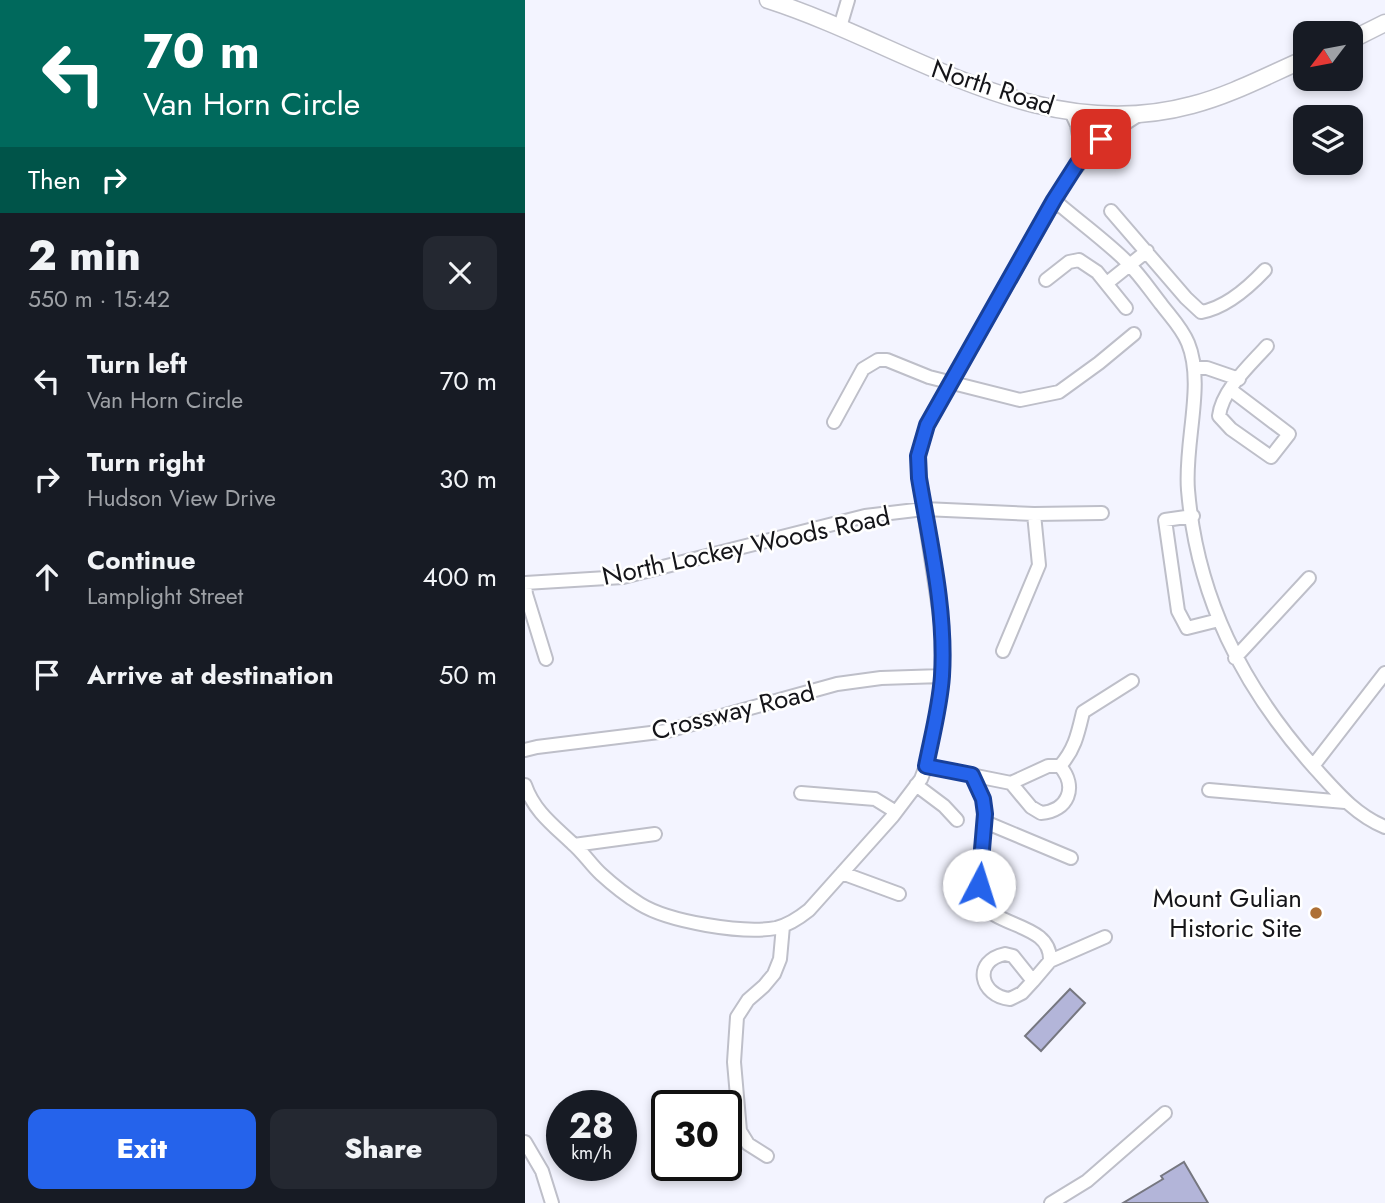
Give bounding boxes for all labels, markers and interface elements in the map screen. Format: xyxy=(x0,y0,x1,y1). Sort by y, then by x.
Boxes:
text: 70 m xyxy=(143,16,260,86)
north arrow xyxy=(1293,21,1363,91)
map controls xyxy=(1293,21,1363,175)
icon: left xyxy=(28,28,119,119)
street label: North Road xyxy=(927,49,1059,125)
text: Van Horn Circle xyxy=(143,81,360,127)
button: layers xyxy=(1293,105,1363,175)
pin xyxy=(1071,109,1131,169)
icon: arrive xyxy=(1082,120,1120,158)
text: Then xyxy=(28,161,81,199)
icon: right xyxy=(95,161,133,199)
text: 2 min xyxy=(28,225,141,286)
button: close xyxy=(423,236,497,310)
text: 550 m · 15:42 xyxy=(28,282,170,316)
text: Turn left xyxy=(87,345,187,383)
icon: left xyxy=(28,362,66,400)
text: 70 m xyxy=(440,362,497,400)
text: Van Horn Circle xyxy=(87,383,243,417)
text: Turn right xyxy=(87,443,205,481)
icon: right xyxy=(28,460,66,498)
text: 30 m xyxy=(439,460,497,498)
text: Hudson View Drive xyxy=(87,481,276,515)
street label: North Lockey Woods Road xyxy=(598,497,894,595)
text: Continue xyxy=(87,541,196,579)
icon: ahead xyxy=(28,558,66,596)
text: 400 m xyxy=(423,558,497,596)
text: Lamplight Street xyxy=(87,579,243,613)
icon: arrive xyxy=(28,656,66,694)
text: Arrive at destination xyxy=(87,656,334,694)
text: 50 m xyxy=(439,656,497,694)
street label: Crossway Road xyxy=(648,672,818,750)
position arrow xyxy=(942,848,1016,922)
place label: Mount Gulian Historic Site xyxy=(1153,879,1302,947)
marker: Mount Gulian Historic Site xyxy=(1308,905,1324,921)
speed limit sign: 30 xyxy=(651,1090,742,1181)
text: 28 xyxy=(569,1101,614,1151)
button: Exit xyxy=(28,1109,256,1189)
button: Share xyxy=(270,1109,497,1189)
text: km/h xyxy=(571,1140,612,1166)

